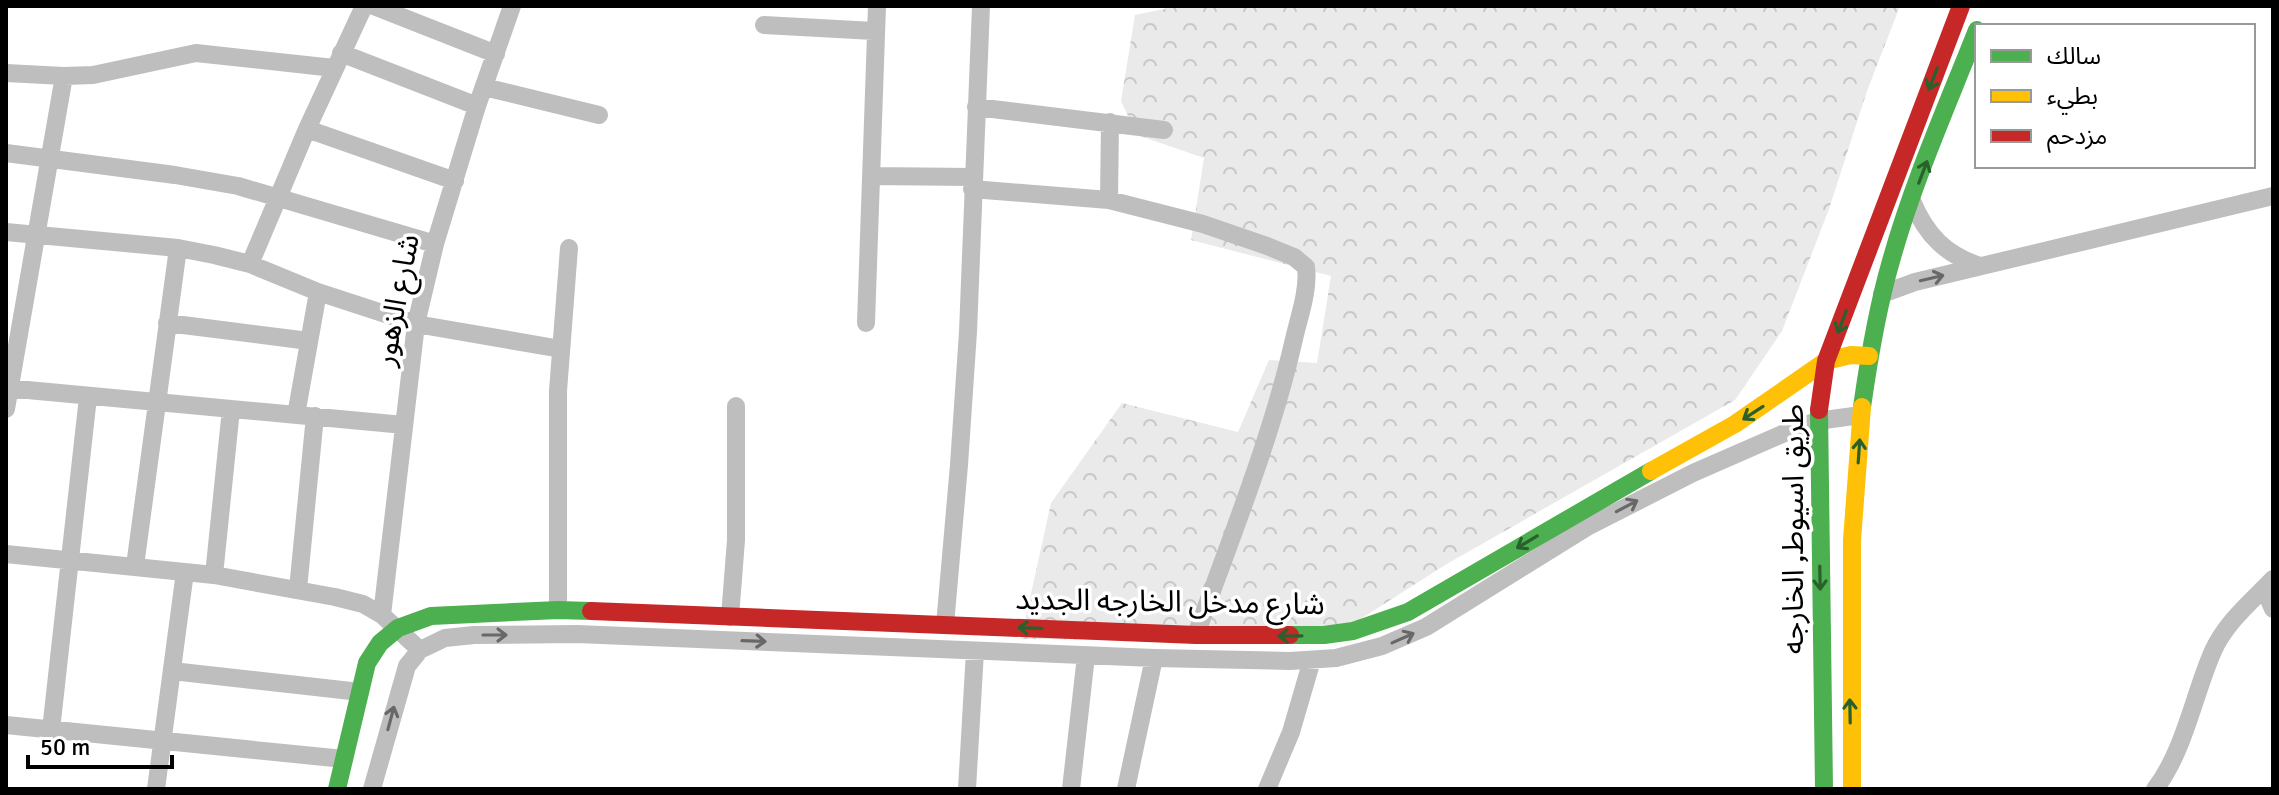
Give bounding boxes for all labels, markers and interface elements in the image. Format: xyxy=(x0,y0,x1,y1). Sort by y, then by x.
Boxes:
legend xyxy=(1975,24,2255,168)
text: سالك xyxy=(2047,41,2101,71)
one-way arrow xyxy=(1925,66,1939,91)
text: بطيء xyxy=(2047,81,2098,115)
text: مزدحم xyxy=(2047,121,2107,153)
one-way arrow xyxy=(1917,160,1931,185)
street label: شارع الزهور xyxy=(366,231,431,370)
one-way arrow xyxy=(1918,270,1944,285)
one-way arrow xyxy=(1833,309,1848,334)
street label: طريق اسيوط, الخارجه xyxy=(1775,404,1812,654)
one-way arrow xyxy=(1742,405,1765,421)
one-way arrow xyxy=(1852,438,1867,465)
one-way arrow xyxy=(1614,497,1638,513)
one-way arrow xyxy=(1516,534,1539,550)
one-way arrow xyxy=(1813,564,1828,591)
street label: شارع مدخل الخارجه الجديد xyxy=(1015,581,1325,626)
one-way arrow xyxy=(1017,621,1044,636)
one-way arrow xyxy=(481,627,508,643)
one-way arrow xyxy=(1277,628,1304,644)
one-way arrow xyxy=(1390,629,1415,644)
one-way arrow xyxy=(740,634,767,649)
one-way arrow xyxy=(1843,698,1858,725)
one-way arrow xyxy=(385,705,400,731)
scale bar xyxy=(28,719,172,769)
text: 50 m xyxy=(40,732,90,762)

